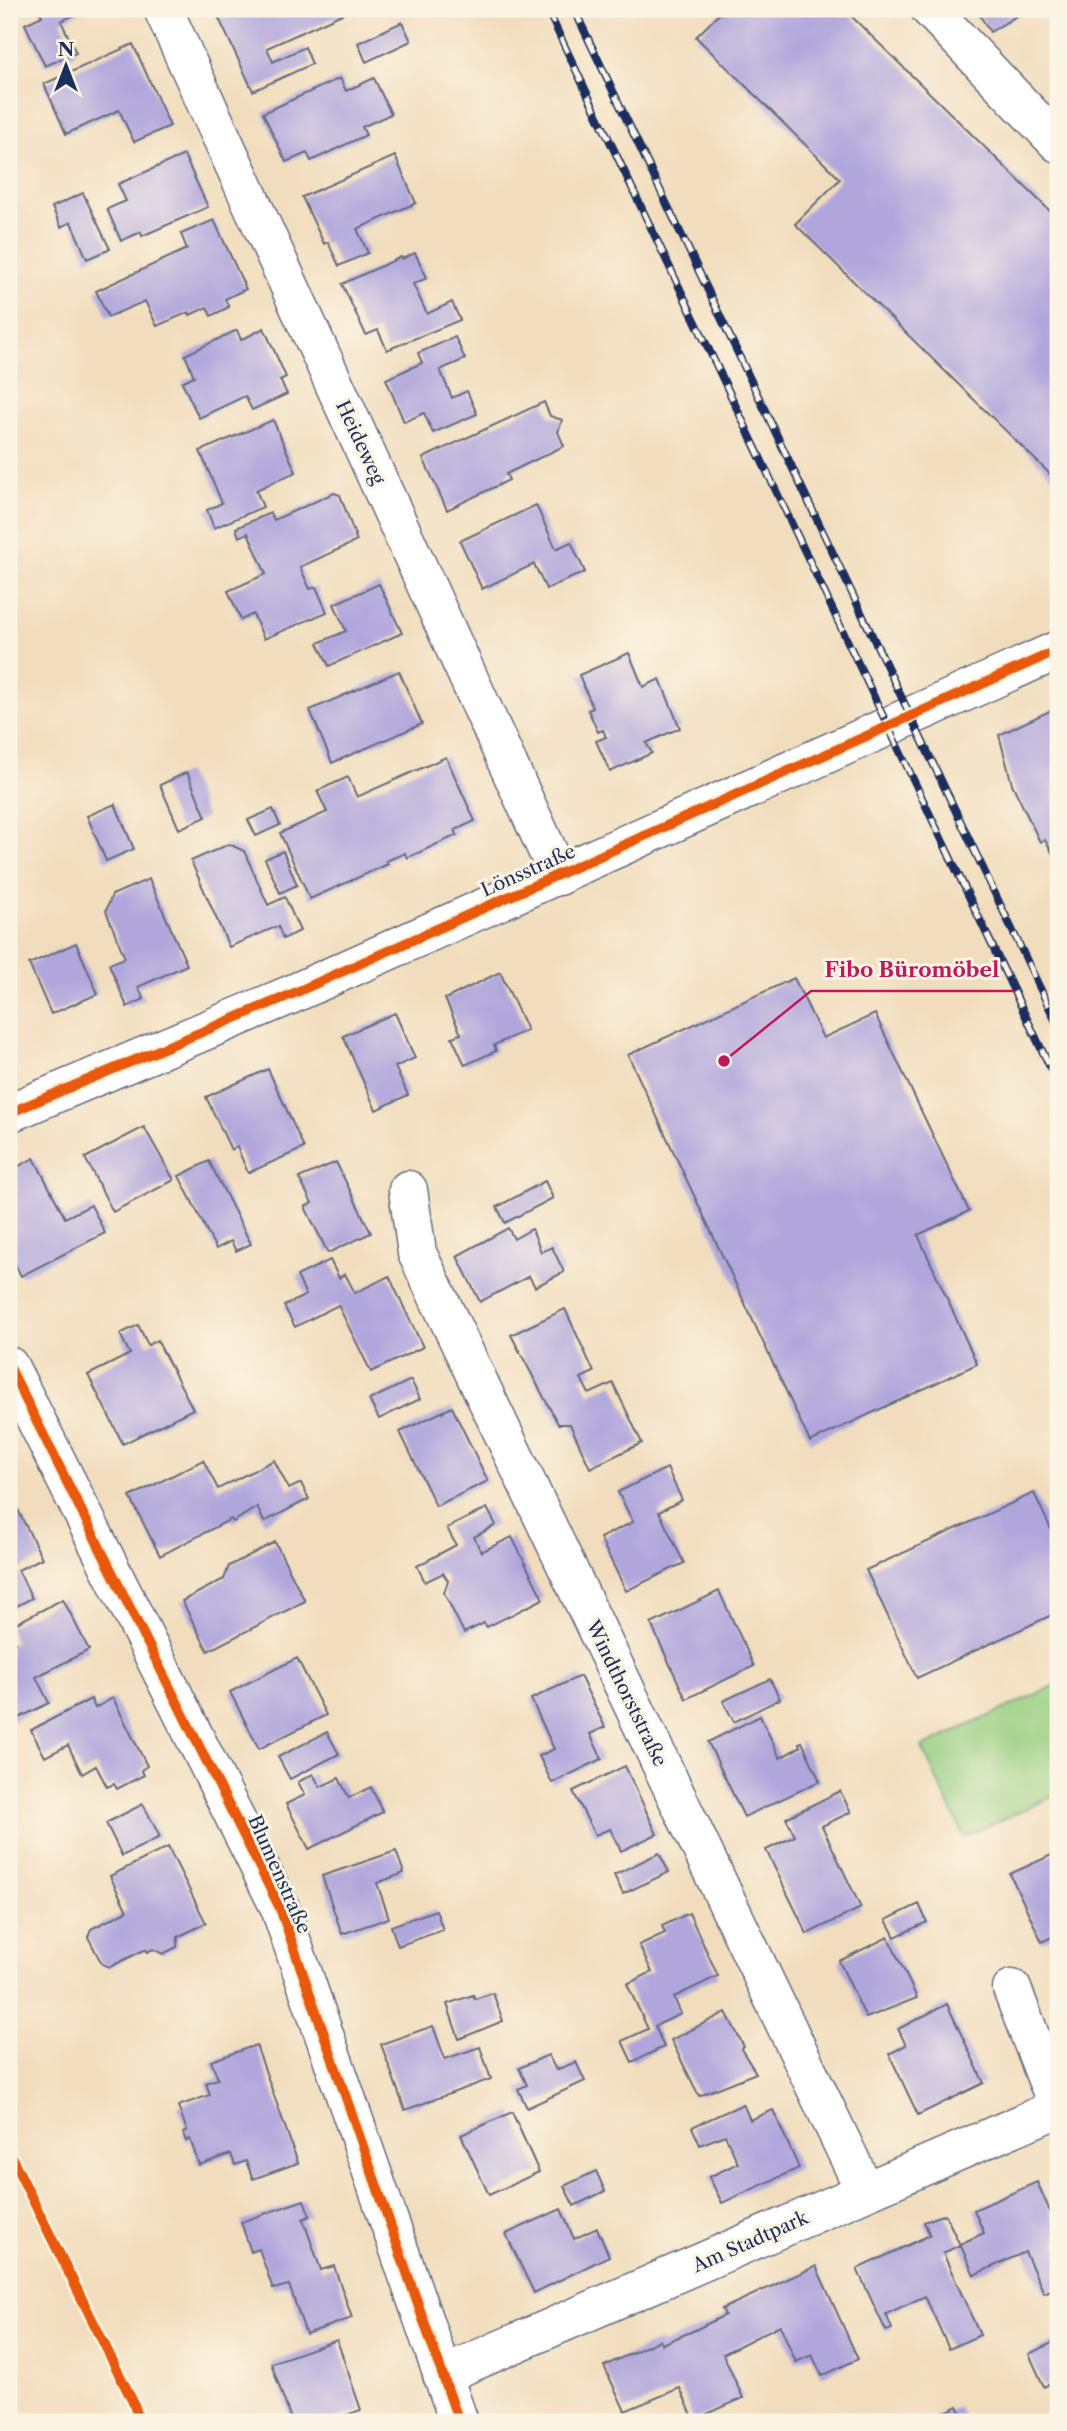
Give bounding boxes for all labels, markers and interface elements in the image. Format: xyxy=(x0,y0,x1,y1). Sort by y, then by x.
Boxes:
north arrow xyxy=(32,32,102,102)
text: N xyxy=(58,38,74,61)
street label: Heideweg xyxy=(331,397,390,489)
street label: Lönsstraße xyxy=(477,839,579,901)
callout: Fibo Büromöbel xyxy=(811,949,1014,991)
text: Fibo Büromöbel xyxy=(825,957,999,982)
street label: Windthorststraße xyxy=(581,1615,672,1770)
street label: Blumenstraße xyxy=(243,1811,316,1937)
street label: Am Stadtpark xyxy=(688,2205,812,2278)

